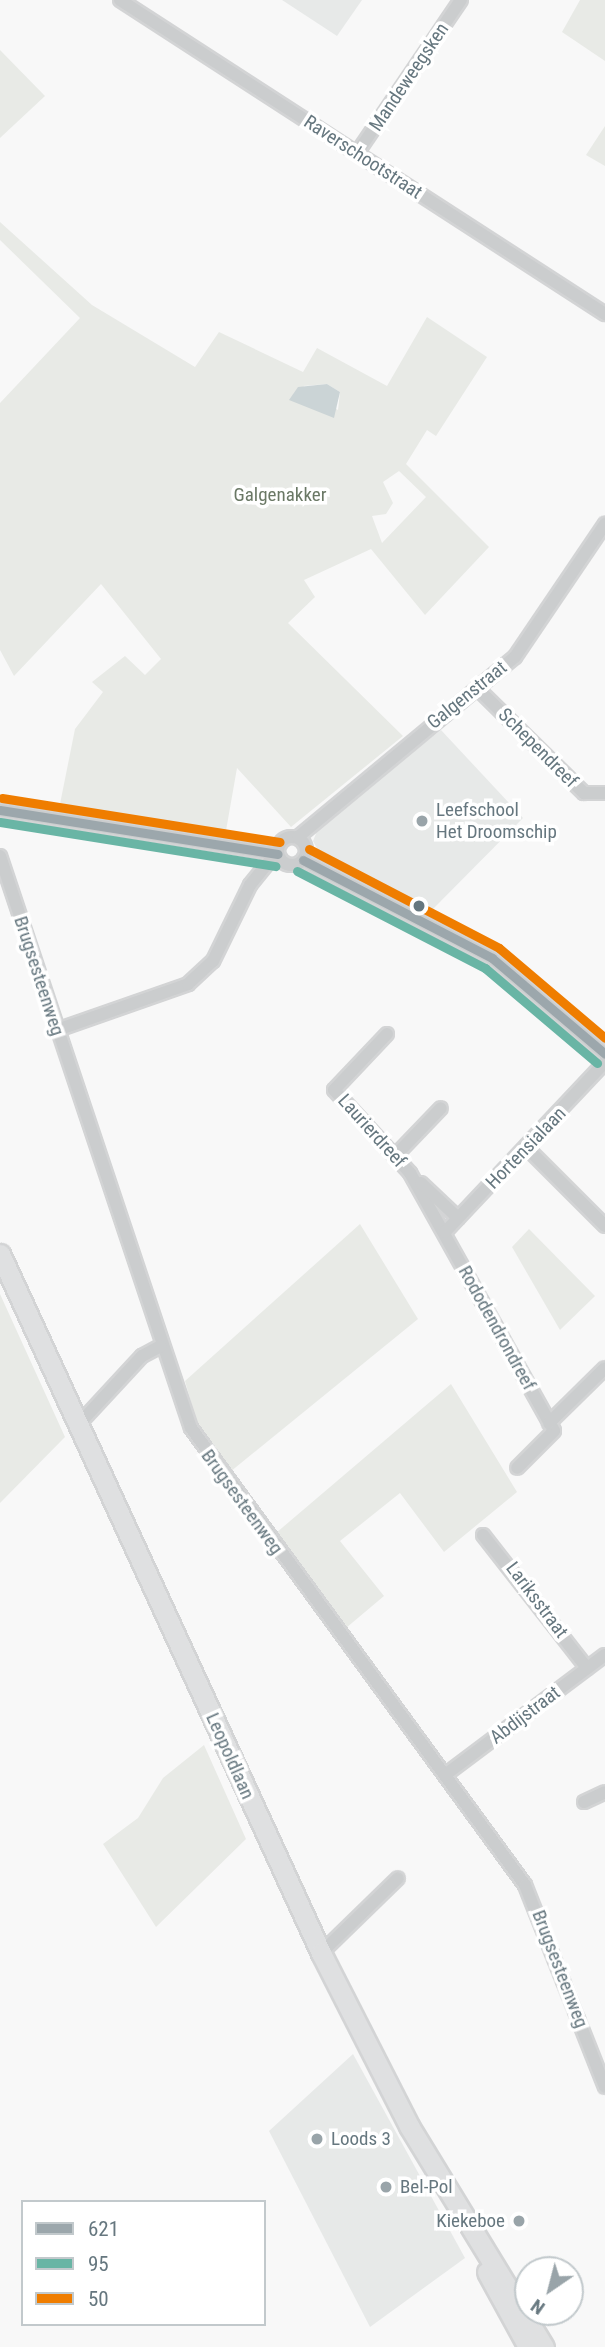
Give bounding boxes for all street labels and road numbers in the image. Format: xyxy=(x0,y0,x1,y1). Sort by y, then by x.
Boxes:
street label: Mandeweegsken xyxy=(364,19,454,135)
street label: Raverschootstraat xyxy=(300,110,426,204)
street label: Galgenstraat xyxy=(423,656,511,734)
street label: Schependreef xyxy=(494,704,582,792)
street label: Brugsesteenweg xyxy=(9,913,69,1039)
street label: Laurierdreef xyxy=(333,1090,411,1172)
street label: Hortensialaan xyxy=(481,1102,571,1194)
street label: Rododendrondreef xyxy=(453,1262,541,1394)
street label: Brugsesteenweg xyxy=(196,1445,288,1559)
street label: Lariksstraat xyxy=(501,1558,573,1642)
street label: Abdijstraat xyxy=(485,1681,565,1749)
street label: Leopoldlaan xyxy=(201,1709,259,1803)
street label: Brugsesteenweg xyxy=(527,1907,593,2031)

